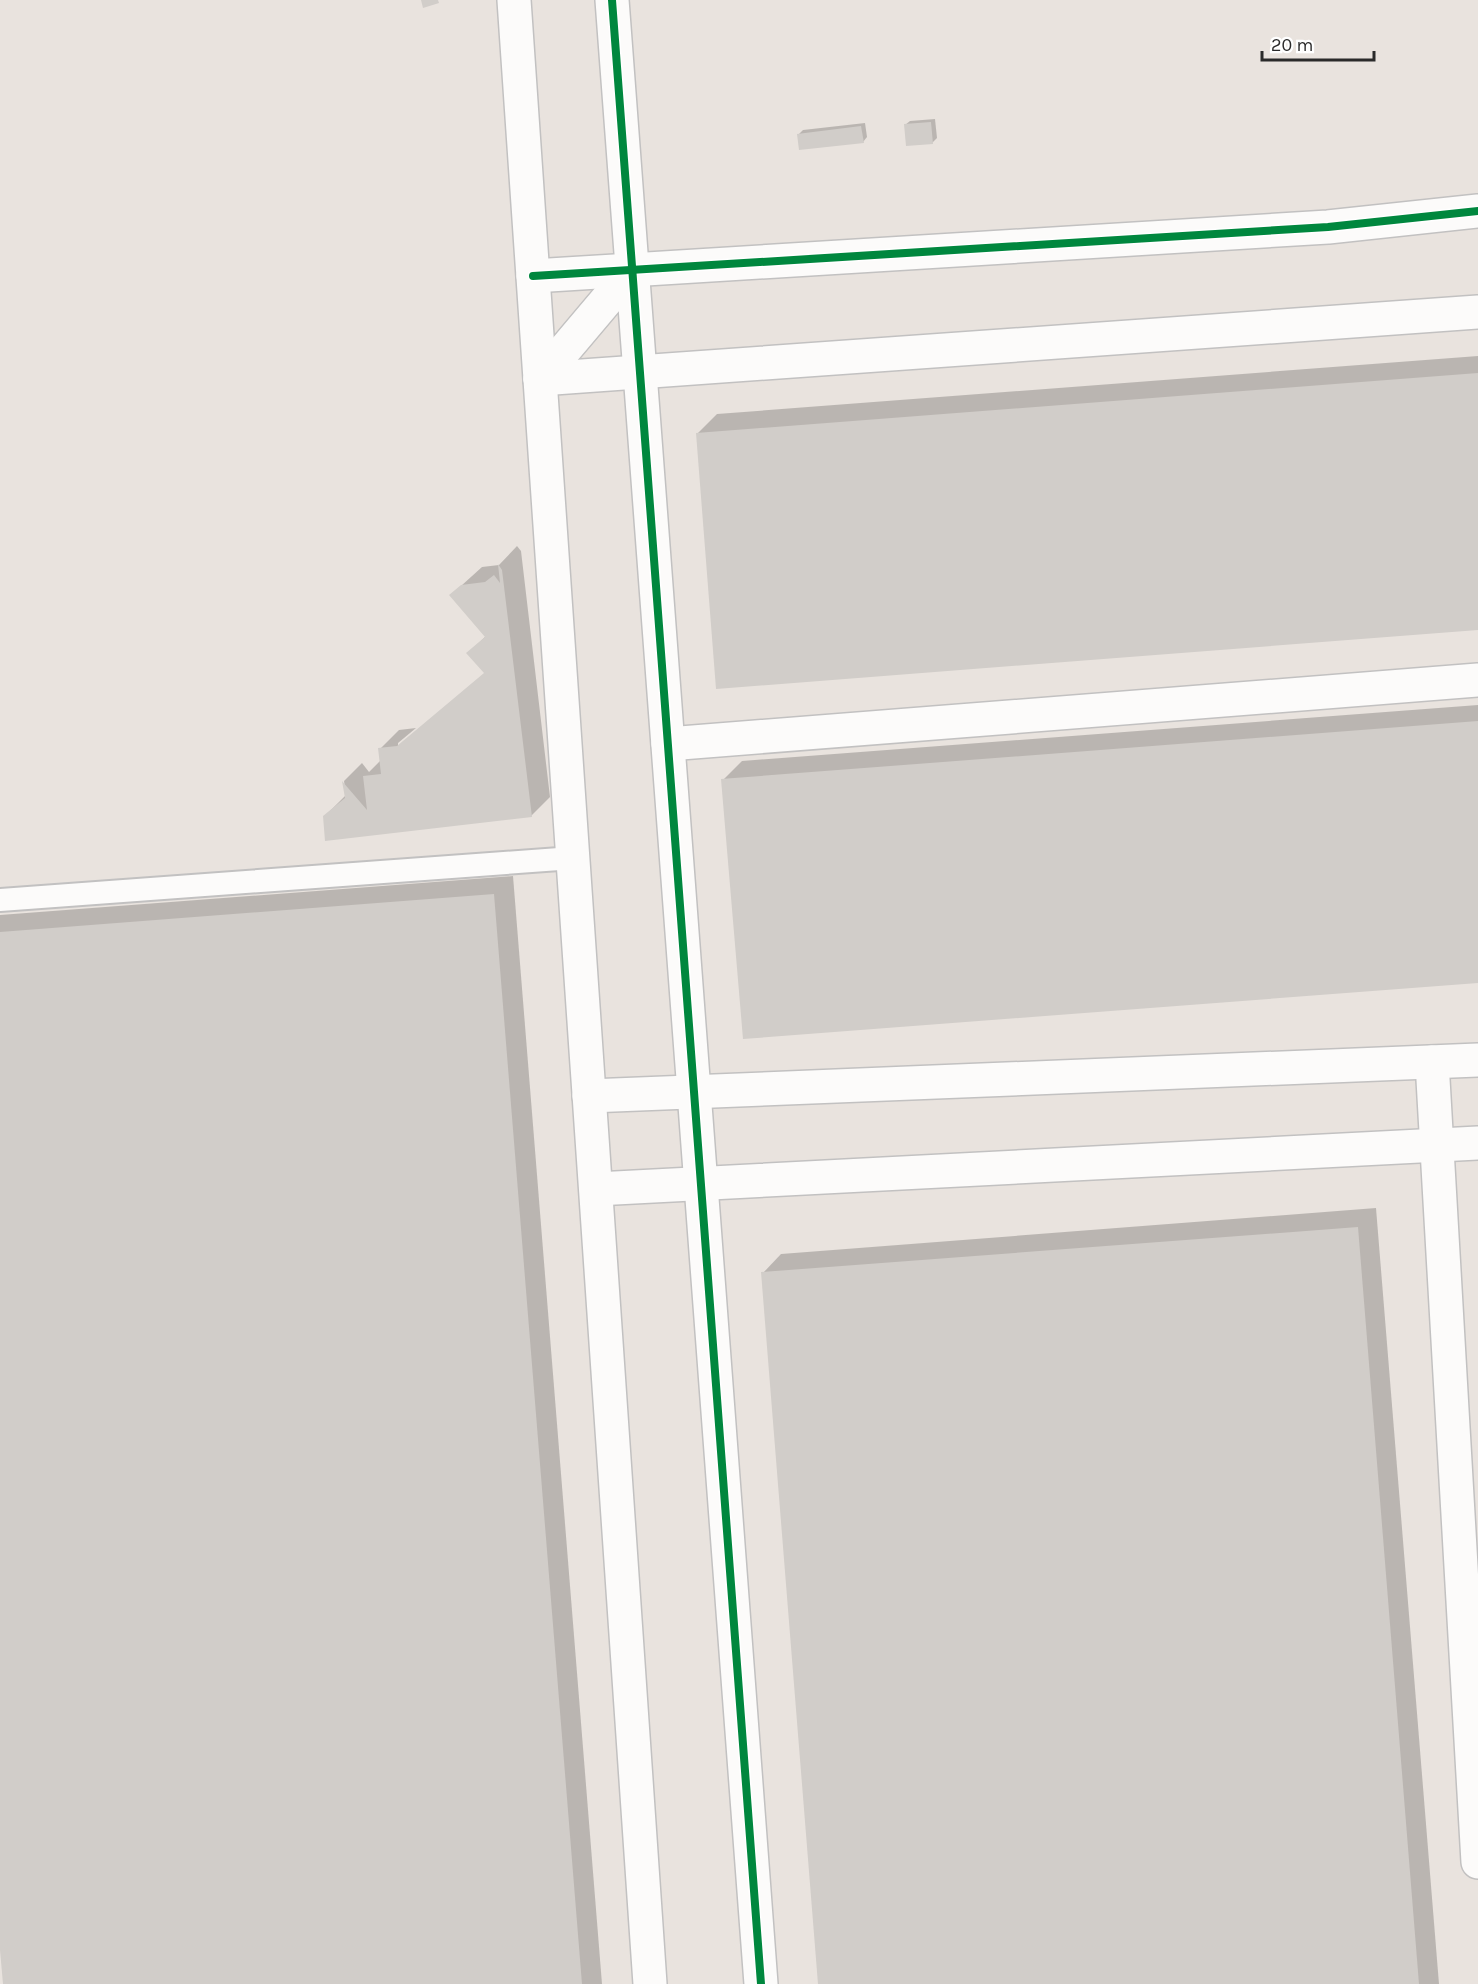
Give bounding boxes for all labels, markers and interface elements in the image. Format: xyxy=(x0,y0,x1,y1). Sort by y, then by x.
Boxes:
scale bar xyxy=(1262,24,1374,62)
text: 20 m xyxy=(1271,34,1313,56)

